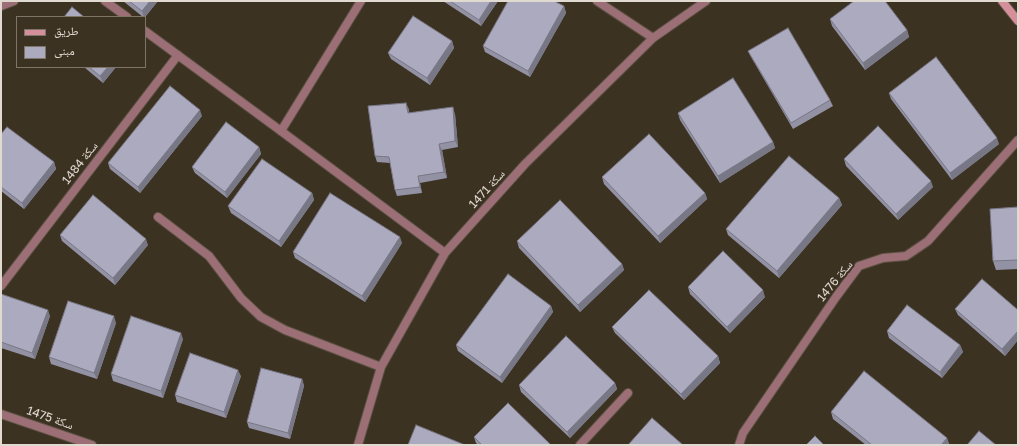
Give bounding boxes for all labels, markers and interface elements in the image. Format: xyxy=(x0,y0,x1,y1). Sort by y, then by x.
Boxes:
legend xyxy=(16,16,146,68)
text: طريق xyxy=(54,23,79,38)
text: مبنى xyxy=(54,43,75,58)
street label: سكة 1484 xyxy=(59,139,101,187)
street label: سكة 1471 xyxy=(466,167,508,211)
street label: سكة 1476 xyxy=(814,258,856,304)
street label: سكة 1475 xyxy=(25,403,75,433)

